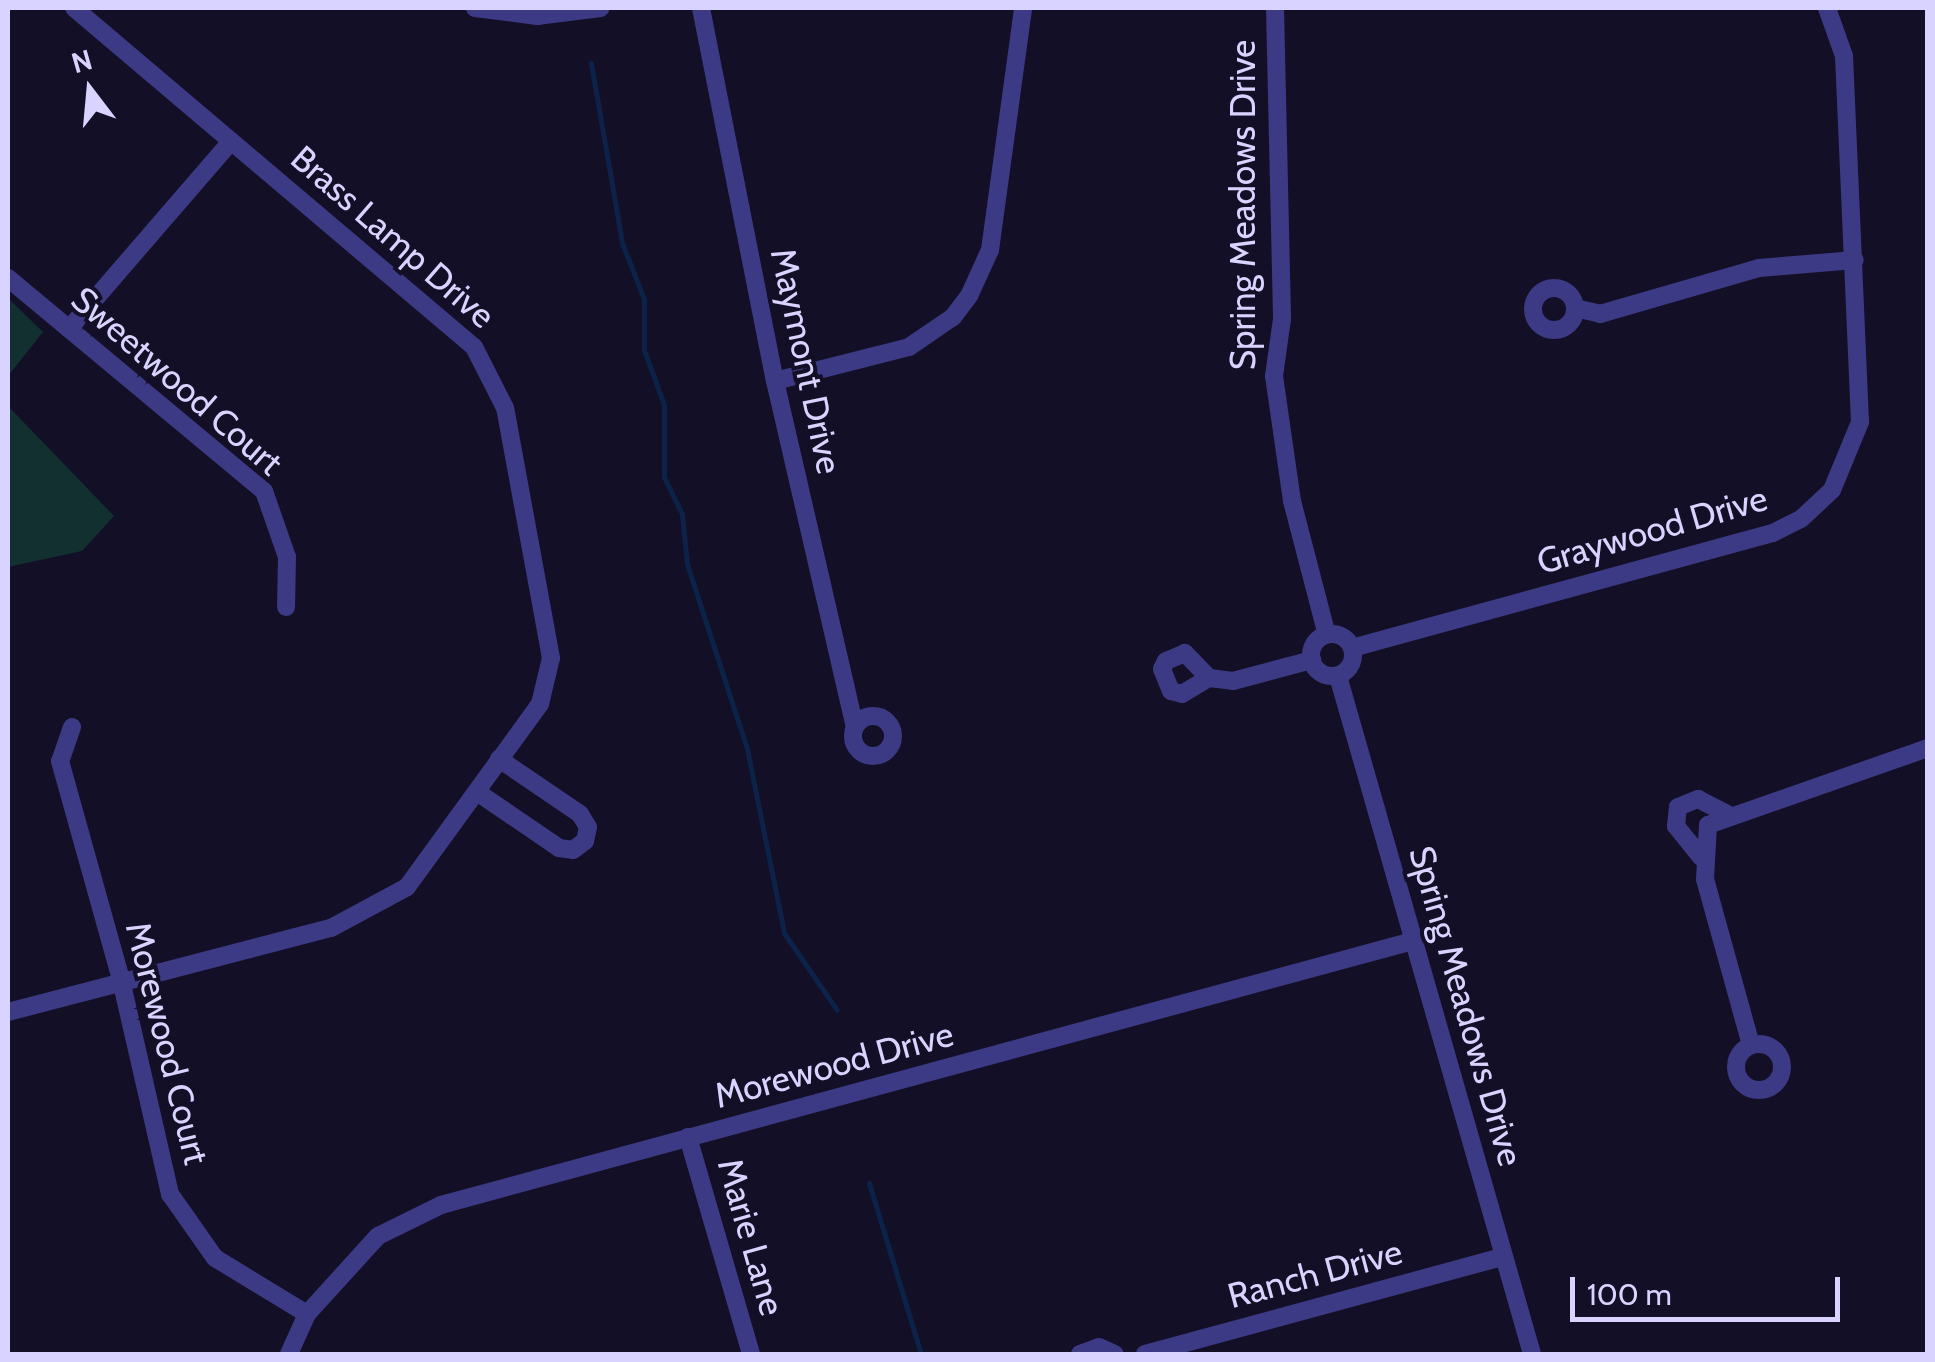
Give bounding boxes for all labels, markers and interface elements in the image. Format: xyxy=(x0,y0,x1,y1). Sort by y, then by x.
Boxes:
north arrow xyxy=(40,40,140,140)
street label: Spring Meadows Drive xyxy=(1222,40,1264,370)
text: N xyxy=(68,42,96,80)
street label: Brass Lamp Drive xyxy=(283,137,503,337)
street label: Maymont Drive xyxy=(762,244,850,478)
street label: Sweetwood Court xyxy=(63,278,291,484)
street label: Graywood Drive xyxy=(1532,477,1772,583)
street label: Spring Meadows Drive xyxy=(1400,841,1532,1171)
street label: Morewood Court xyxy=(117,917,217,1169)
street label: Morewood Drive xyxy=(710,1013,958,1117)
street label: Marie Lane xyxy=(709,1154,793,1320)
street label: Ranch Drive xyxy=(1223,1231,1407,1317)
scale bar xyxy=(1575,1257,1845,1319)
text: 100 m xyxy=(1587,1276,1672,1313)

